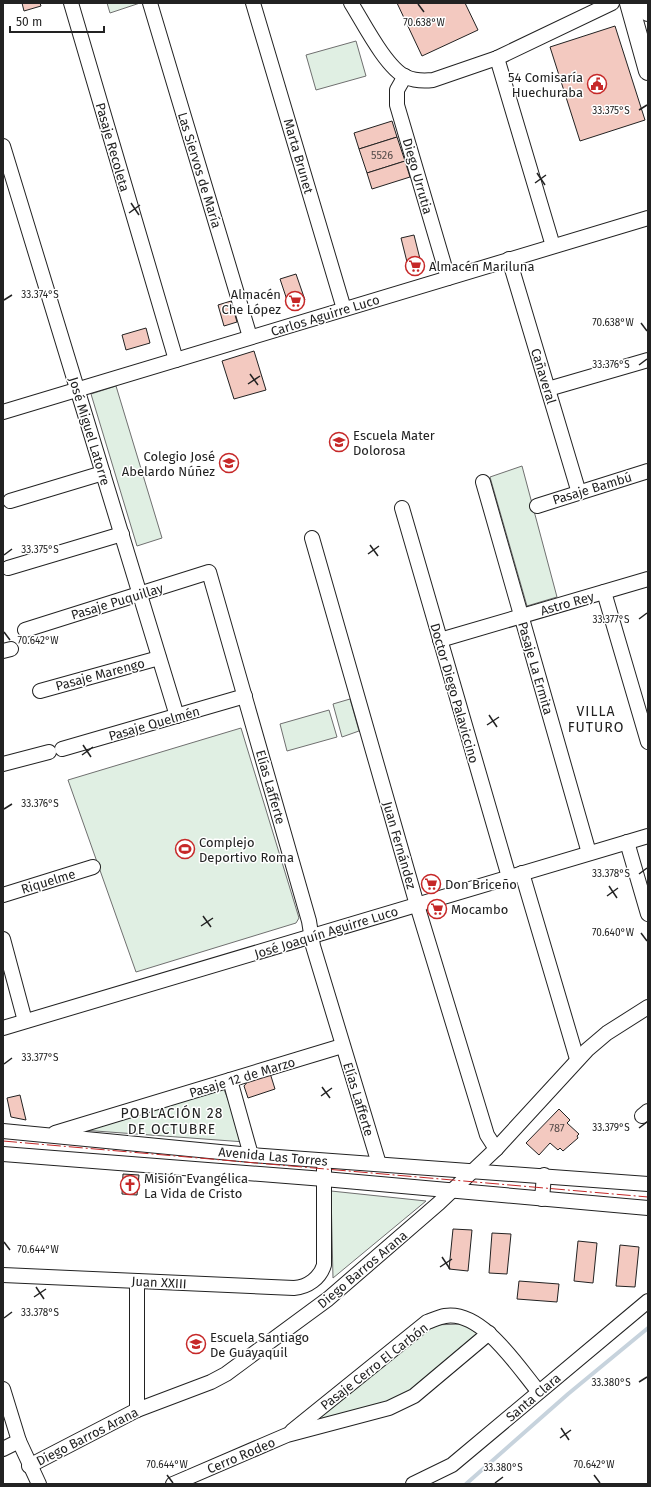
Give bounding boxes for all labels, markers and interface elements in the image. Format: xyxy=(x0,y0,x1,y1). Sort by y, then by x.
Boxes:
scale bar xyxy=(10,8,104,34)
text: 50 m xyxy=(16,15,42,29)
text: 70.638°W xyxy=(403,17,445,29)
place label: 54 Comisaría Huechuraba xyxy=(508,70,583,100)
public building icon: 54 Comisaría Huechuraba xyxy=(586,73,608,95)
street label: Pasaje Recoleta xyxy=(93,101,132,193)
text: 33.375°S xyxy=(592,105,630,117)
street label: Las Siervos de María xyxy=(175,110,224,230)
street label: Marta Brunet xyxy=(281,117,316,196)
street label: Diego Urrutia xyxy=(400,136,436,216)
house number: 5526 xyxy=(371,149,393,162)
supermarket icon: Almacén Mariluna xyxy=(404,255,426,277)
place label: Almacén Mariluna xyxy=(429,259,535,274)
place label: Almacén Che López xyxy=(222,287,281,317)
text: 33.374°S xyxy=(21,289,59,301)
supermarket icon: Almacén Che López xyxy=(284,290,306,312)
street label: Carlos Aguirre Luco xyxy=(269,292,381,339)
text: 70.638°W xyxy=(592,317,634,329)
street label: Cañaveral xyxy=(528,346,559,406)
text: 33.376°S xyxy=(592,359,630,371)
street label: José Miguel Latorre xyxy=(66,375,113,487)
place label: Escuela Mater Dolorosa xyxy=(353,428,435,458)
school or university icon: Escuela Mater Dolorosa xyxy=(328,431,350,453)
place label: Colegio José Abelardo Núñez xyxy=(122,449,215,479)
school or university icon: Colegio José Abelardo Núñez xyxy=(218,452,240,474)
street label: Pasaje Bambú xyxy=(551,469,634,508)
text: 33.375°S xyxy=(21,544,59,556)
street label: Pasaje Puquillay xyxy=(69,580,166,623)
street label: Astro Rey xyxy=(539,589,596,618)
text: 33.377°S xyxy=(592,614,630,626)
street label: Pasaje La Ermita xyxy=(515,620,556,716)
street label: Doctor Diego Palaviccino xyxy=(427,621,482,765)
text: 70.642°W xyxy=(17,635,59,647)
street label: Pasaje Marengo xyxy=(54,655,146,694)
street label: Pasaje Quelmén xyxy=(107,703,201,744)
district label: VILLA FUTURO xyxy=(568,703,624,736)
street label: Elías Lafferte xyxy=(253,748,288,826)
text: 33.376°S xyxy=(21,798,59,810)
street label: Juan Fernández xyxy=(380,800,419,891)
place label: Complejo Deportivo Roma xyxy=(199,835,294,865)
sports icon: Complejo Deportivo Roma xyxy=(174,838,196,860)
street label: Riquelme xyxy=(19,866,77,897)
text: 33.378°S xyxy=(592,868,630,880)
supermarket icon: Don Briceño xyxy=(420,873,442,895)
place label: Don Briceño xyxy=(445,877,517,892)
supermarket icon: Mocambo xyxy=(426,898,448,920)
place label: Mocambo xyxy=(451,902,508,917)
street label: José Joaquín Aguirre Luco xyxy=(252,903,400,962)
text: 70.640°W xyxy=(592,927,635,939)
text: 33.377°S xyxy=(21,1052,59,1064)
street label: Pasaje 12 de Marzo xyxy=(187,1054,297,1101)
street label: Elías Lafferte xyxy=(340,1060,377,1138)
district label: POBLACIÓN 28 DE OCTUBRE xyxy=(121,1104,223,1138)
house number: 787 xyxy=(549,1122,565,1135)
text: 33.379°S xyxy=(592,1122,630,1134)
street label: Avenida Las Torres xyxy=(218,1144,328,1169)
place label: Misión Evangélica La Vida de Cristo xyxy=(144,1171,248,1201)
church icon: Misión Evangélica La Vida de Cristo xyxy=(119,1174,141,1196)
street label: Diego Barros Arana xyxy=(315,1228,410,1311)
text: 70.644°W xyxy=(17,1244,60,1256)
street label: Juan XXIII xyxy=(131,1274,187,1291)
text: 33.378°S xyxy=(21,1307,59,1319)
street label: Pasaje Cerro El Carbón xyxy=(318,1320,431,1413)
place label: Escuela Santiago De Guayaquil xyxy=(210,1330,309,1360)
school or university icon: Escuela Santiago De Guayaquil xyxy=(185,1333,207,1355)
street label: Santa Clara xyxy=(503,1370,564,1425)
text: 33.380°S xyxy=(591,1377,631,1389)
street label: Diego Barros Arana xyxy=(34,1404,141,1469)
street label: Cerro Rodeo xyxy=(205,1434,278,1477)
text: 70.644°W xyxy=(146,1459,189,1471)
text: 70.642°W xyxy=(573,1459,615,1471)
text: 33.380°S xyxy=(483,1462,523,1474)

